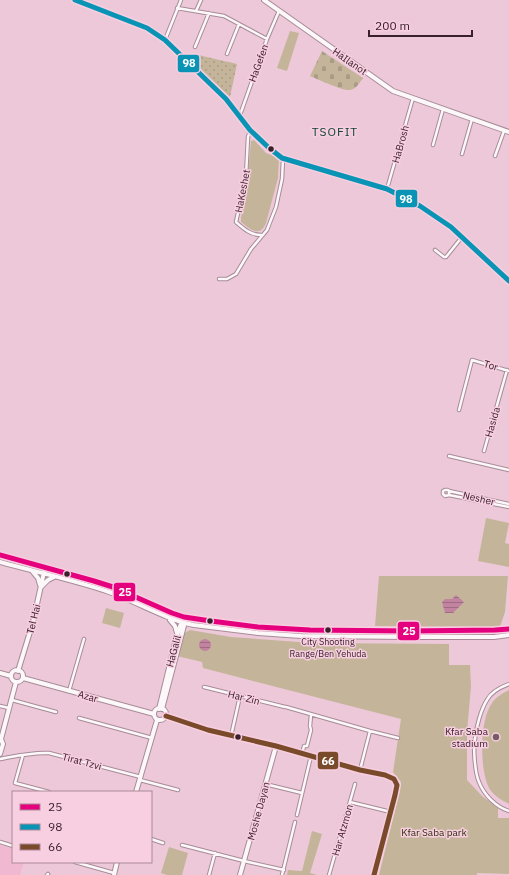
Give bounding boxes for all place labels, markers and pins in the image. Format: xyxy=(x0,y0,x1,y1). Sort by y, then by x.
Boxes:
unlabelled marker xyxy=(266,144,276,154)
unlabelled marker xyxy=(62,569,72,579)
unlabelled marker xyxy=(205,616,215,626)
marker: City Shooting Range/Ben Yehuda xyxy=(323,625,333,635)
place label: City Shooting Range/Ben Yehuda xyxy=(290,636,367,659)
place label: Kfar Saba stadium xyxy=(445,725,489,750)
unlabelled marker xyxy=(233,732,243,742)
marker: Kfar Saba stadium xyxy=(491,732,501,742)

